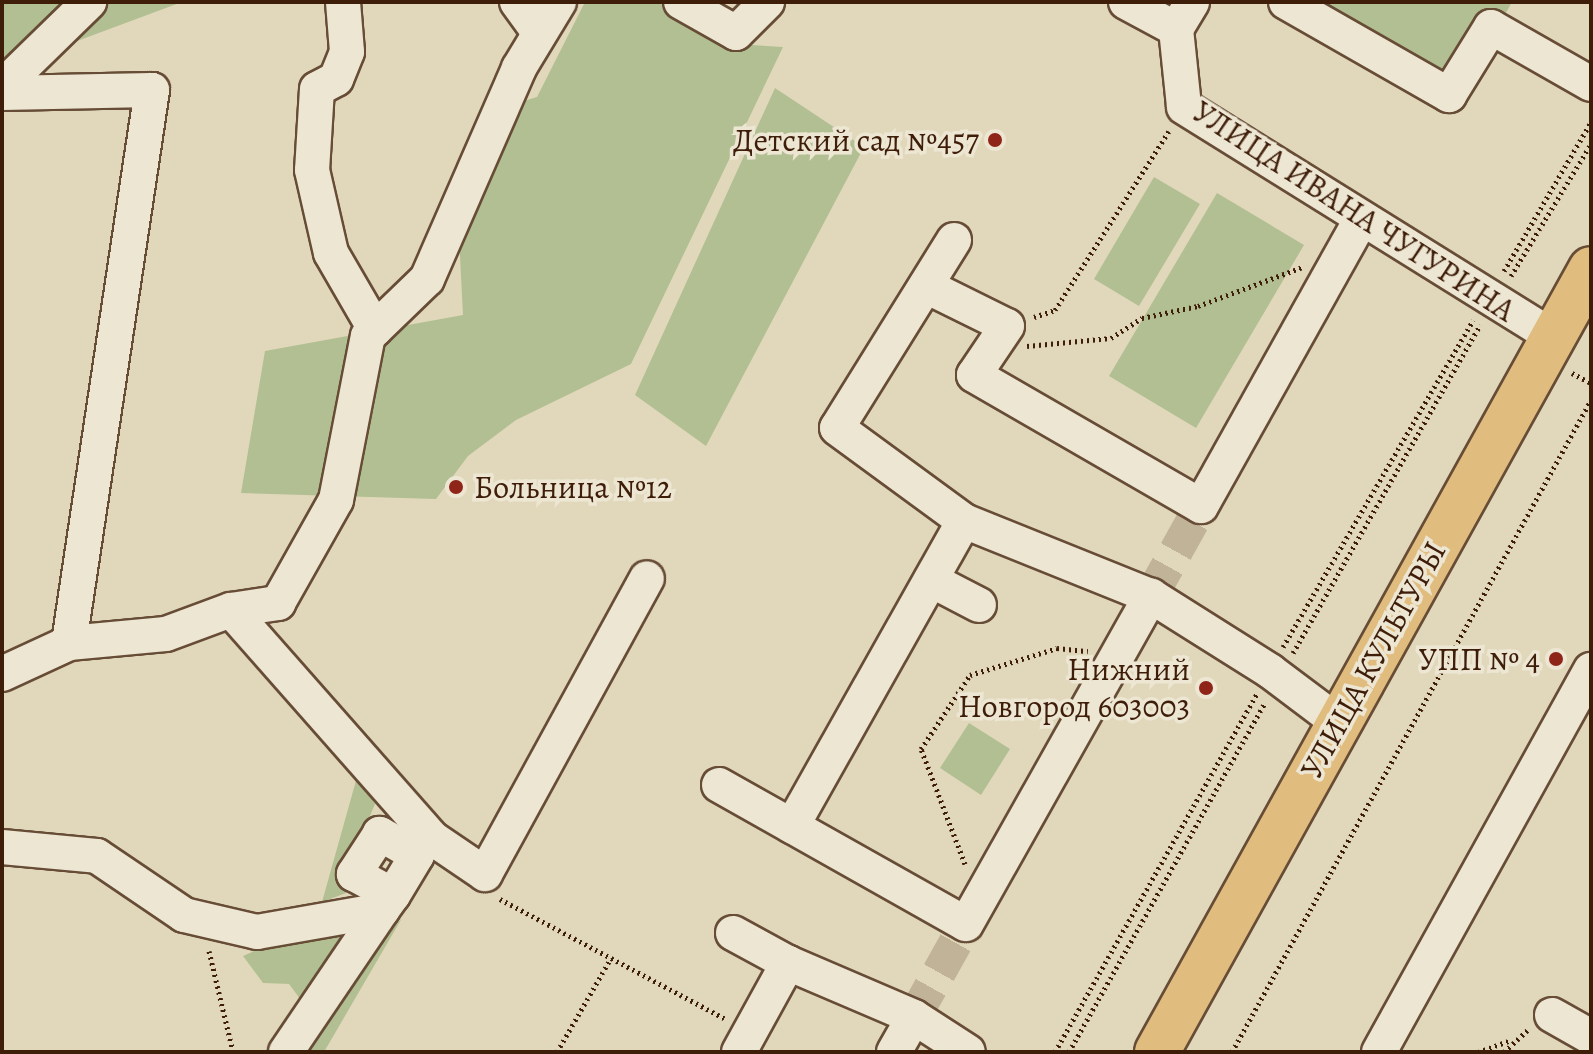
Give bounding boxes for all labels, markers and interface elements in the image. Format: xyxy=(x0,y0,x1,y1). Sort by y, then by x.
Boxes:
street label: УЛИЦА ИВАНА ЧУГУРИНА xyxy=(1186,92,1522,330)
place label: Детский сад №457 xyxy=(733,121,979,159)
marker: Детский сад №457 xyxy=(986,131,1004,149)
place label: Больница №12 xyxy=(474,468,672,506)
marker: Больница №12 xyxy=(445,476,467,498)
street label: УЛИЦА КУЛЬТУРЫ xyxy=(1292,535,1454,785)
place label: УПП № 4 xyxy=(1418,640,1540,678)
marker: УПП № 4 xyxy=(1547,650,1565,668)
place label: Нижний Новгород 603003 xyxy=(958,651,1190,726)
marker: Нижний Новгород 603003 xyxy=(1197,679,1215,697)

